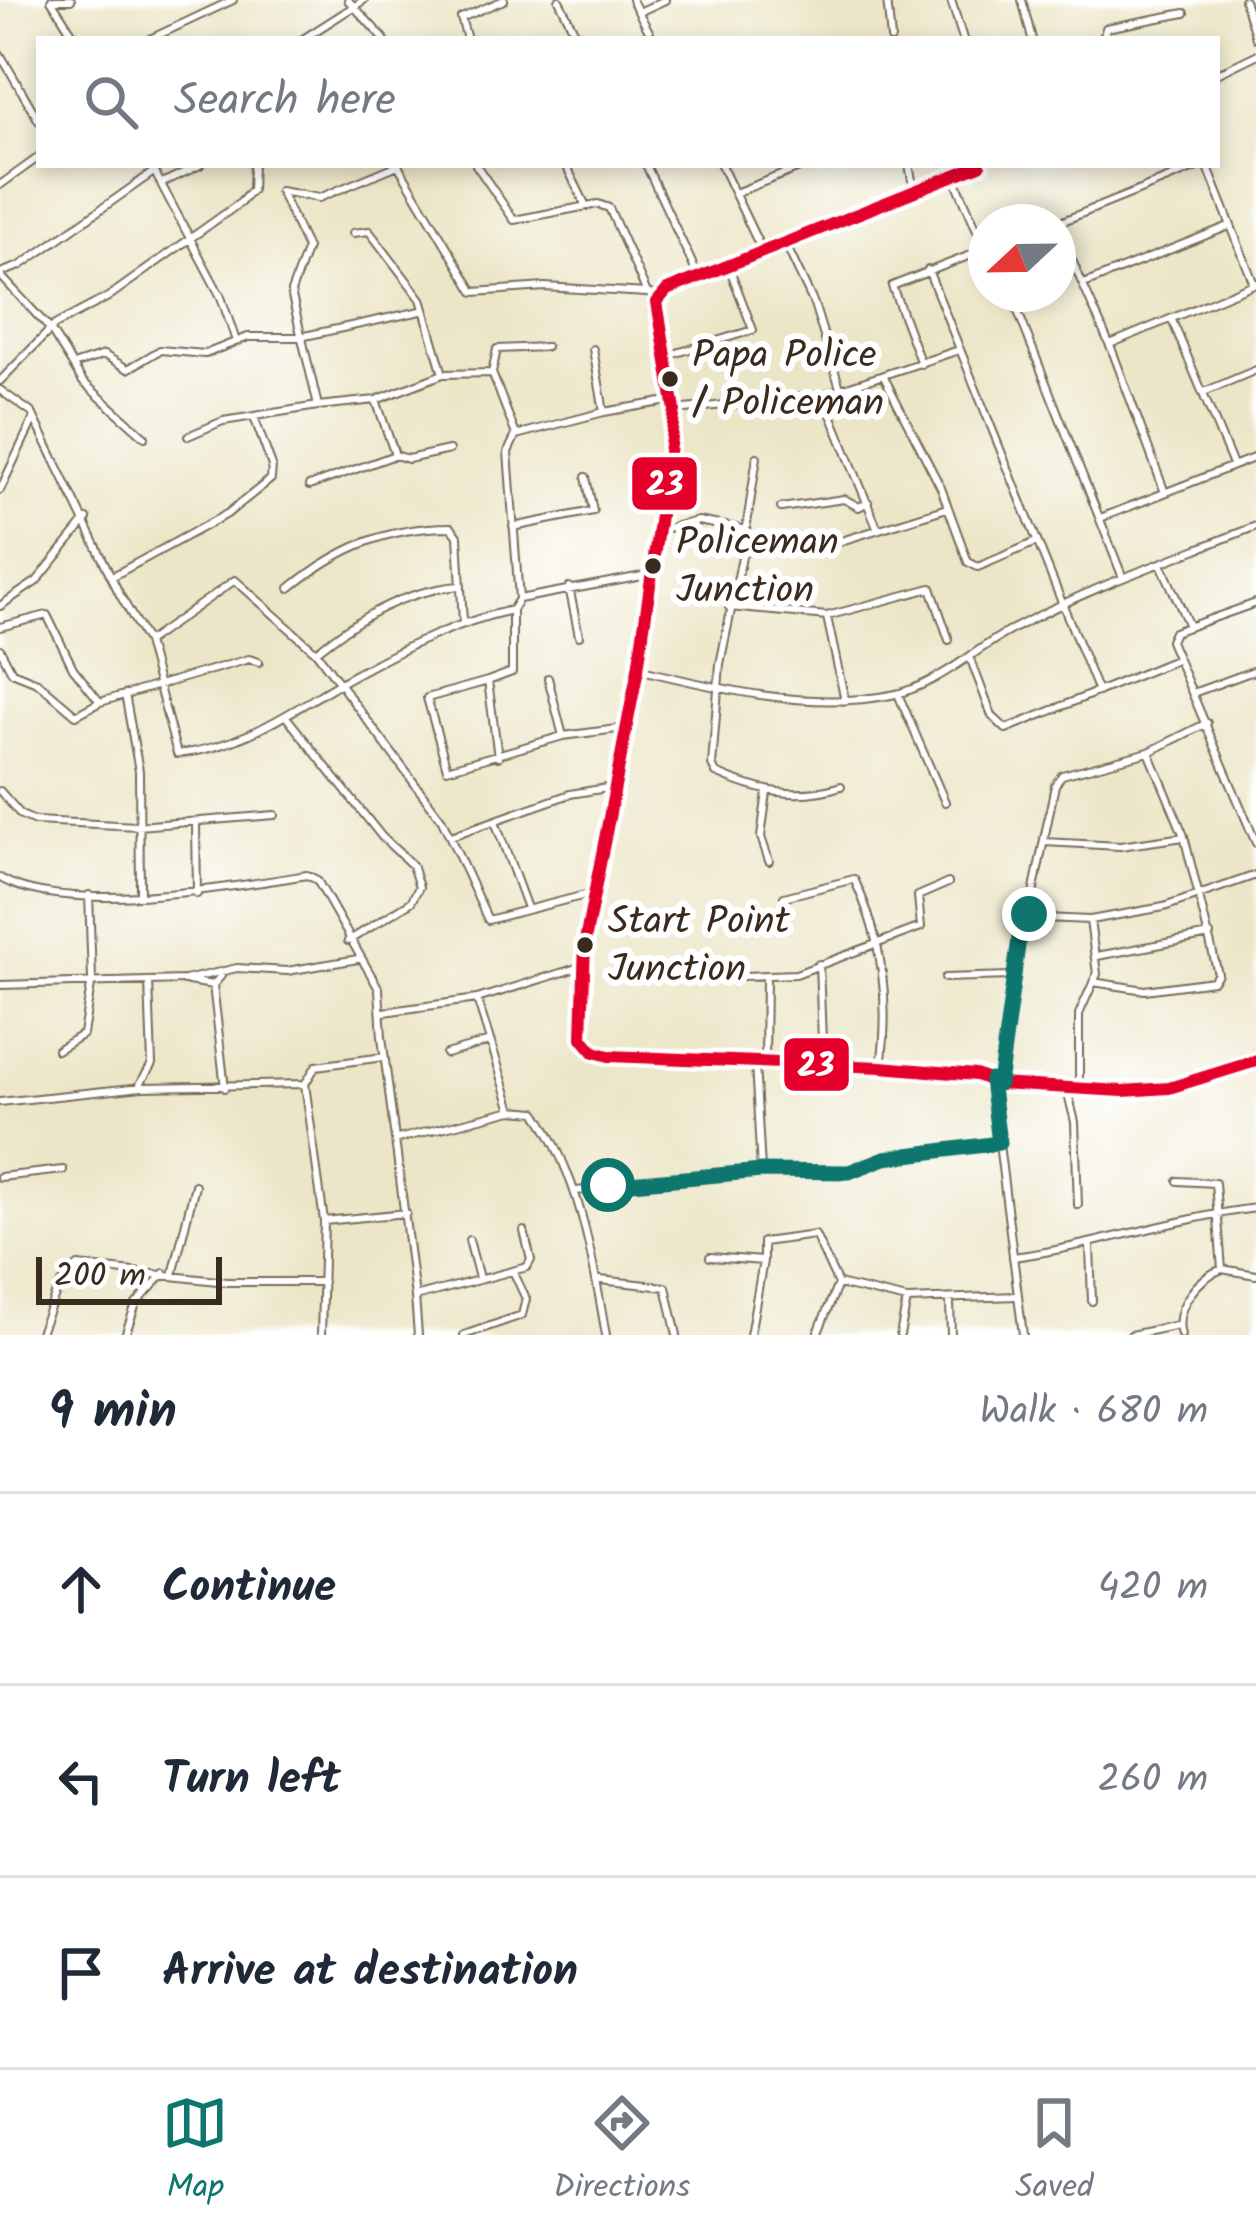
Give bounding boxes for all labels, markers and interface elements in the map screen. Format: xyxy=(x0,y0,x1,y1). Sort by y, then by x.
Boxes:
search box xyxy=(36,36,1220,168)
text: Search here xyxy=(174,66,396,138)
icon: search xyxy=(78,69,144,135)
north arrow xyxy=(968,204,1076,312)
place label: Papa Police / Policeman xyxy=(692,326,884,436)
marker: Papa Police / Policeman xyxy=(659,368,681,390)
line badge: 23 xyxy=(630,455,699,512)
text: 23 xyxy=(646,460,684,513)
place label: Policeman Junction xyxy=(676,513,839,623)
marker: Policeman Junction xyxy=(642,555,664,577)
route end xyxy=(1002,887,1056,941)
place label: Start Point Junction xyxy=(608,892,791,1002)
marker: Start Point Junction xyxy=(574,934,596,956)
line badge: 23 xyxy=(782,1036,851,1093)
text: 23 xyxy=(797,1041,835,1094)
route start xyxy=(581,1158,635,1212)
scale bar xyxy=(36,1251,222,1304)
text: 200 m xyxy=(54,1251,146,1304)
text: 9 min xyxy=(48,1373,177,1454)
text: Walk · 680 m xyxy=(979,1382,1208,1444)
text: Continue xyxy=(162,1553,336,1625)
icon: ahead xyxy=(48,1556,114,1622)
text: 420 m xyxy=(1098,1558,1208,1620)
text: Turn left xyxy=(162,1745,341,1817)
icon: left xyxy=(48,1748,114,1814)
text: 260 m xyxy=(1097,1750,1208,1812)
text: Arrive at destination xyxy=(162,1937,578,2009)
icon: arrive xyxy=(48,1940,114,2006)
tab: Map xyxy=(162,2090,228,2215)
tab: Directions xyxy=(553,2090,690,2215)
tab: Saved xyxy=(1015,2090,1094,2215)

